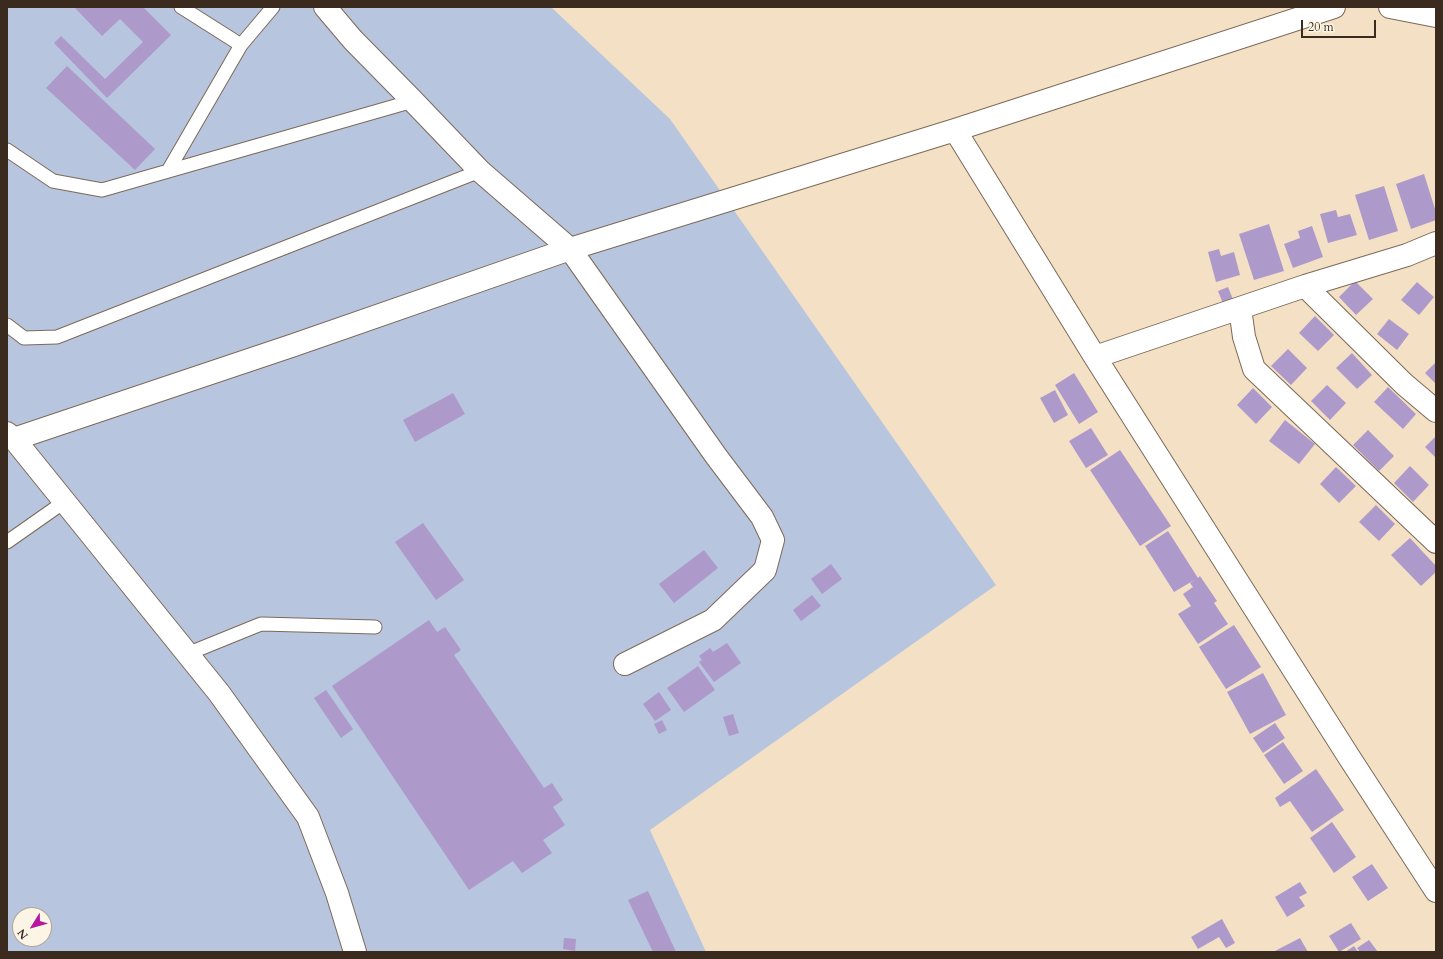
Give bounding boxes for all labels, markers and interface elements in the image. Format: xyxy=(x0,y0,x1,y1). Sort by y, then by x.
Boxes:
scale bar xyxy=(1303,12,1378,38)
text: 20 m xyxy=(1308,19,1334,35)
north arrow xyxy=(12,907,52,947)
text: N xyxy=(14,926,32,942)

